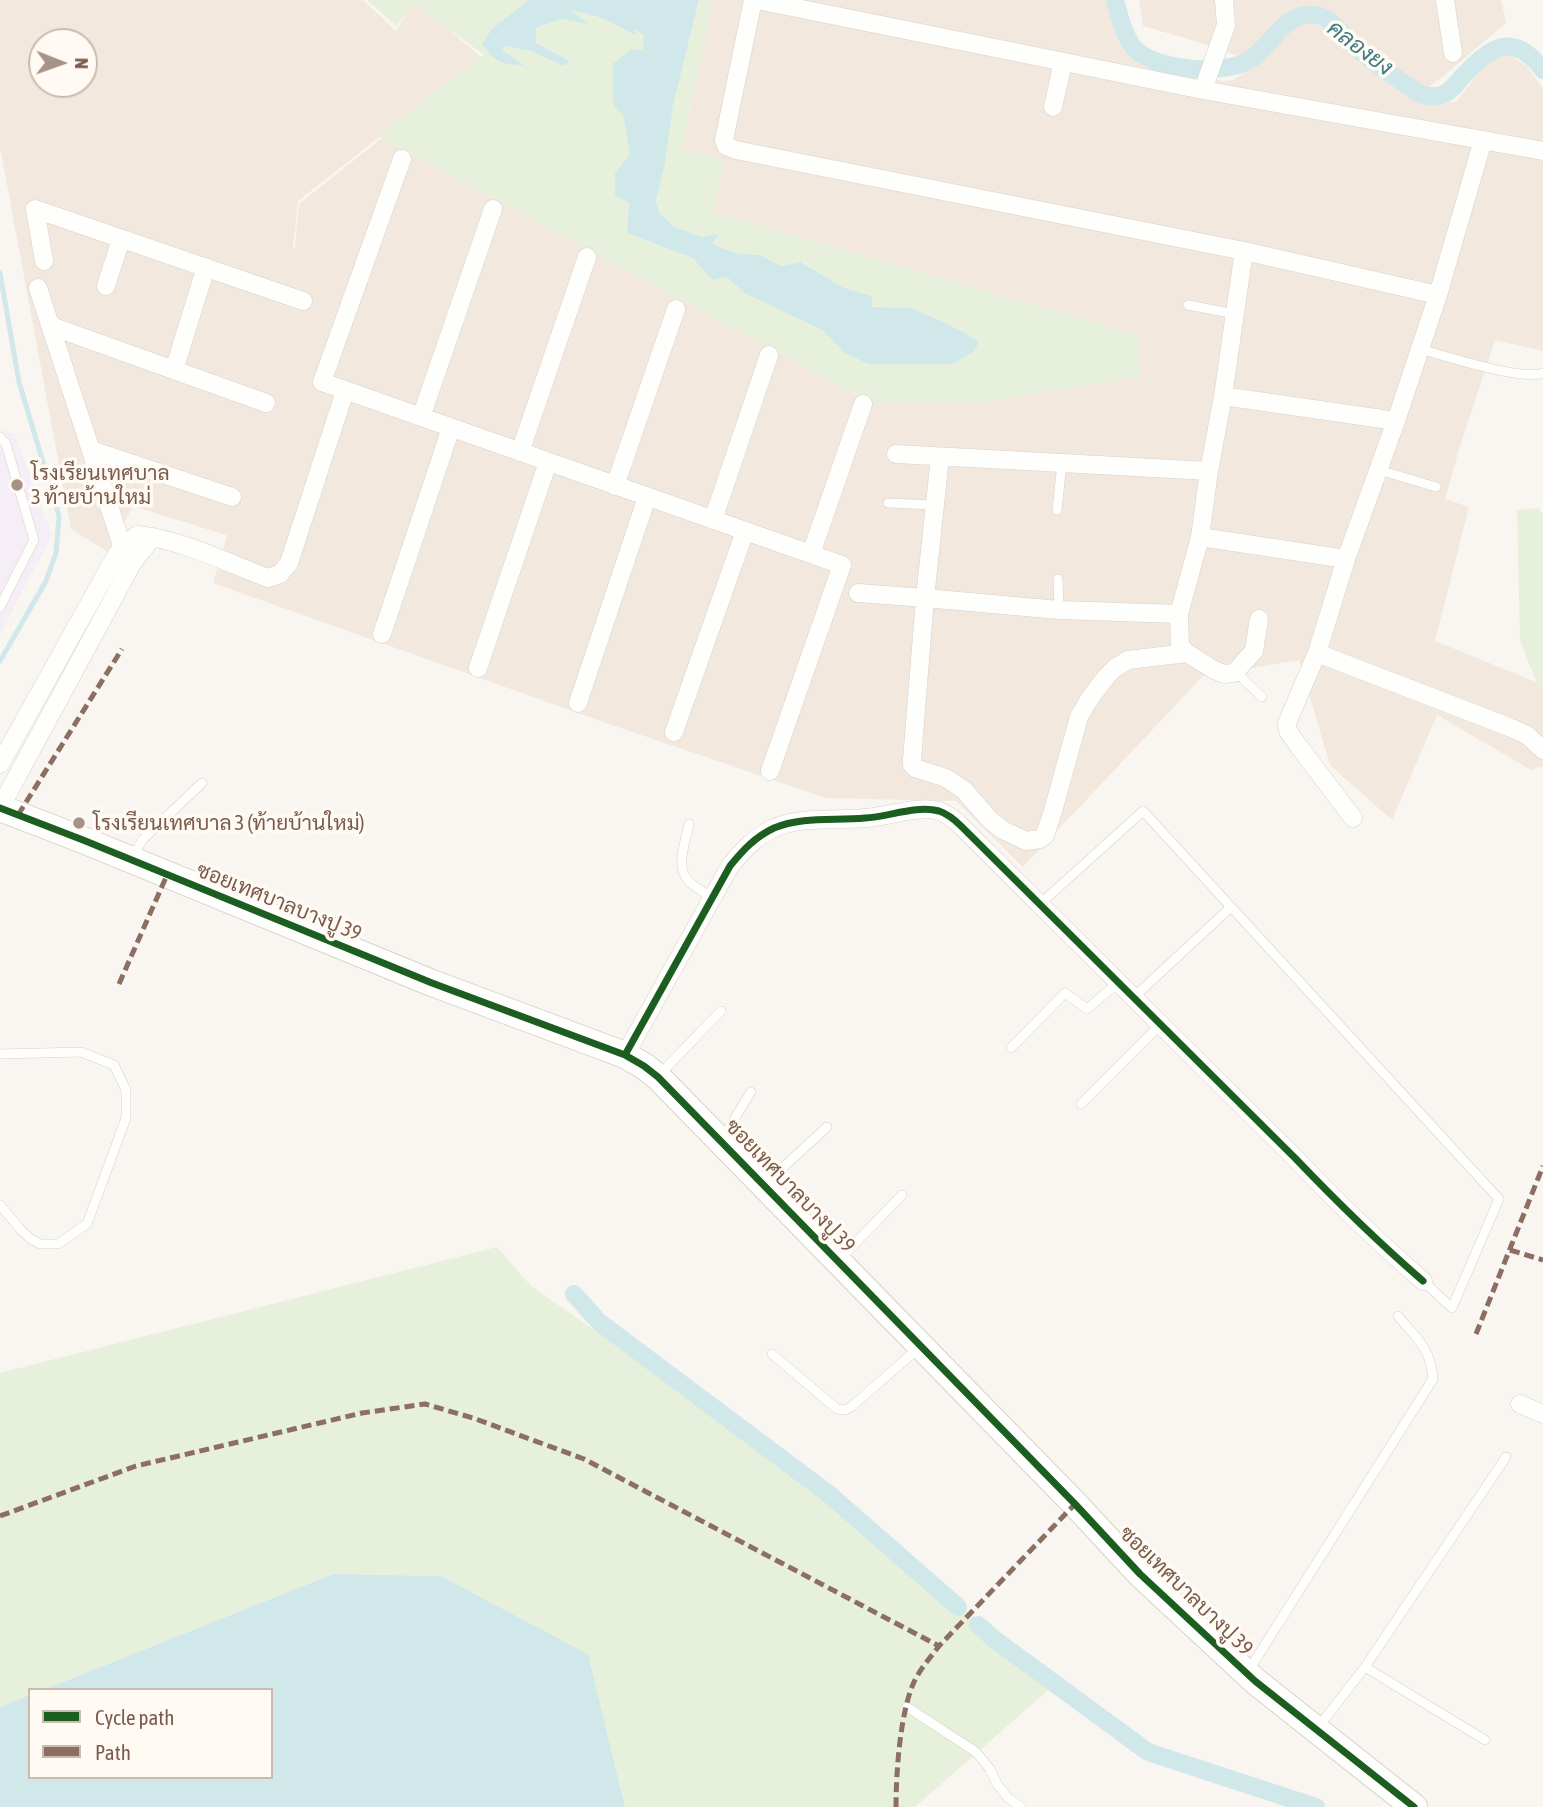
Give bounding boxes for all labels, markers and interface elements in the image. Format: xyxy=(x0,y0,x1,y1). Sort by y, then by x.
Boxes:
water label: คลองยง xyxy=(1322,14,1398,82)
north arrow xyxy=(28,28,98,98)
text: N xyxy=(71,58,93,69)
place label: โรงเรียนเทศบาล 3 ท้ายบ้านใหม่ xyxy=(31,460,170,510)
marker: โรงเรียนเทศบาล 3 ท้ายบ้านใหม่ xyxy=(9,477,25,493)
place label: โรงเรียนเทศบาล 3 (ท้ายบ้านใหม่) xyxy=(93,810,365,836)
marker: โรงเรียนเทศบาล 3 (ท้ายบ้านใหม่) xyxy=(71,815,87,831)
street label: ซอยเทศบาลบางปู 39 xyxy=(193,857,365,947)
street label: ซอยเทศบาลบางปู 39 xyxy=(720,1114,860,1258)
street label: ซอยเทศบาลบางปู 39 xyxy=(1114,1521,1258,1661)
legend xyxy=(28,1688,273,1779)
text: Cycle path xyxy=(95,1705,174,1729)
text: Path xyxy=(95,1740,131,1764)

